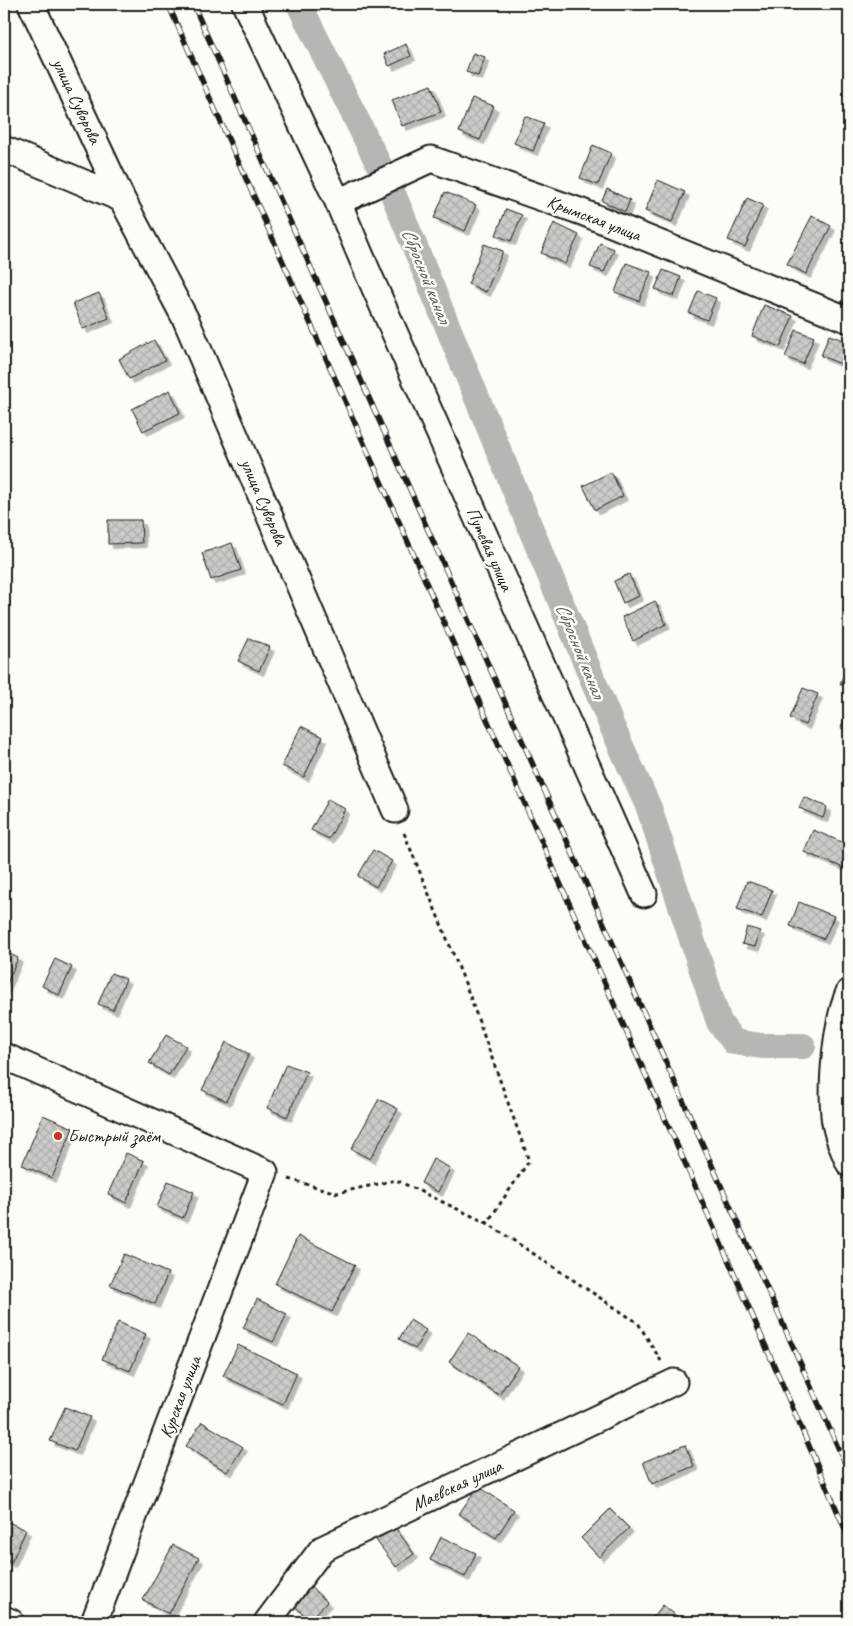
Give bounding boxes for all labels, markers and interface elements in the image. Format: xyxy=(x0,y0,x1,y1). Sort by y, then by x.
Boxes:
street label: улица Суворова xyxy=(47,54,107,148)
street label: Крымская улица xyxy=(544,190,645,246)
water label: Сбросной канал xyxy=(396,225,457,329)
street label: улица Суворова xyxy=(236,455,293,550)
street label: Путевая улица xyxy=(462,504,519,595)
water label: Сбросной канал xyxy=(550,600,611,704)
place label: Быстрый заём xyxy=(68,1125,162,1148)
marker: Быстрый заём xyxy=(52,1130,64,1142)
street label: Курская улица xyxy=(154,1351,206,1441)
street label: Маевская улица xyxy=(408,1454,507,1515)

